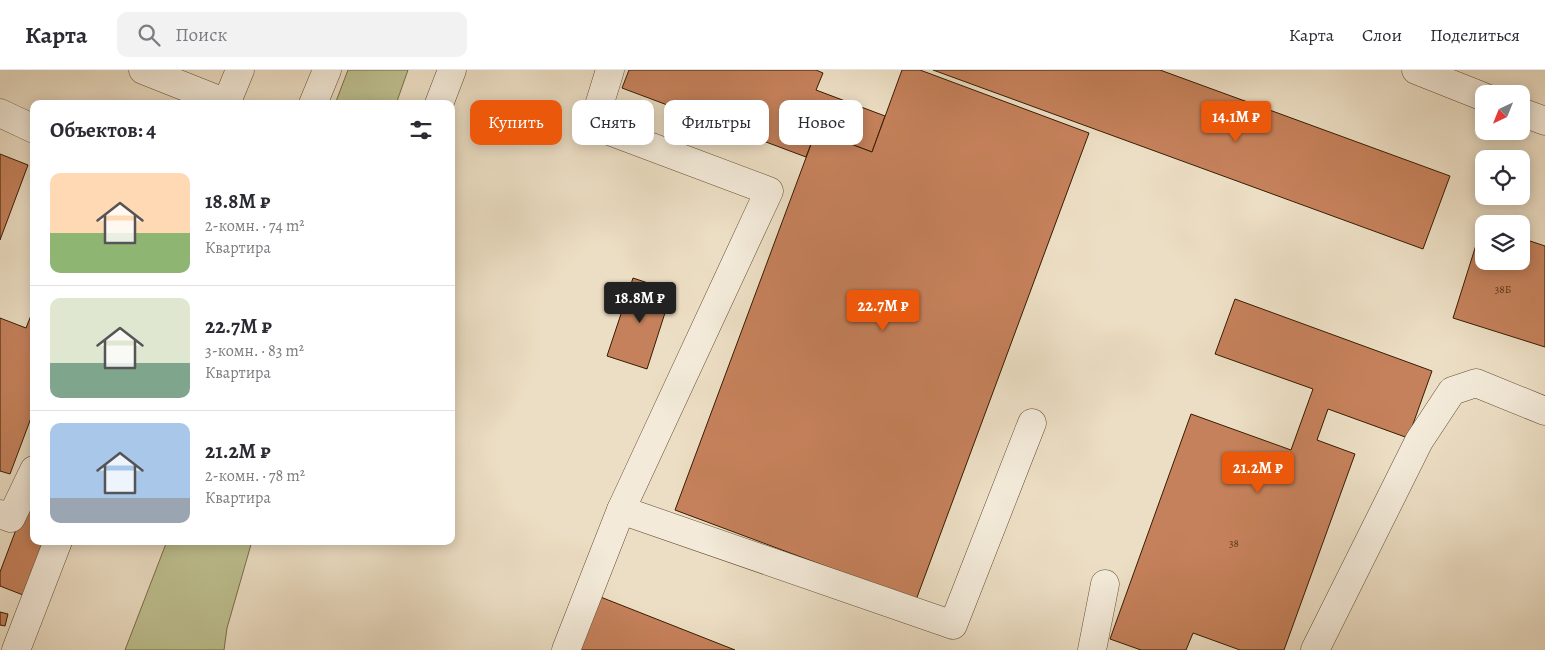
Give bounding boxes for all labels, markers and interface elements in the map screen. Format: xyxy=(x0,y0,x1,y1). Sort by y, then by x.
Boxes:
search box xyxy=(117,12,467,57)
text: Карта xyxy=(25,19,87,51)
icon: search xyxy=(135,21,163,49)
text: Поиск xyxy=(175,22,227,48)
text: Карта xyxy=(1289,23,1334,47)
text: Слои xyxy=(1362,23,1402,47)
text: Поделиться xyxy=(1430,23,1520,47)
north arrow xyxy=(1475,85,1530,140)
map controls xyxy=(1475,85,1530,270)
chip: Купить xyxy=(470,100,562,145)
chip: Снять xyxy=(572,100,654,145)
chip: Фильтры xyxy=(664,100,769,145)
chip: Новое xyxy=(779,100,863,145)
pin: 14.1M ₽ xyxy=(1190,100,1282,143)
text: 14.1M ₽ xyxy=(1212,106,1260,128)
text: Объектов: 4 xyxy=(50,116,156,144)
icon: filters xyxy=(407,116,435,144)
button: locate xyxy=(1475,150,1530,205)
text: 18.8M ₽ xyxy=(205,187,270,215)
icon: home xyxy=(90,193,150,253)
text: 2-комн. · 74 m² xyxy=(205,215,305,237)
button: layers xyxy=(1475,215,1530,270)
text: Квартира xyxy=(205,237,271,259)
pin: 18.8M ₽ xyxy=(594,282,686,324)
house number: 38Б xyxy=(1495,282,1511,297)
text: 18.8M ₽ xyxy=(615,287,665,309)
pin: 22.7M ₽ xyxy=(837,290,929,332)
text: 22.7M ₽ xyxy=(857,295,909,317)
text: 22.7M ₽ xyxy=(205,312,272,340)
icon: home xyxy=(90,318,150,378)
text: 3-комн. · 83 m² xyxy=(205,340,304,362)
text: Квартира xyxy=(205,362,271,384)
text: 21.2M ₽ xyxy=(205,437,271,465)
icon: home xyxy=(90,443,150,503)
pin: 21.2M ₽ xyxy=(1212,452,1304,494)
text: 21.2M ₽ xyxy=(1233,457,1283,479)
text: 2-комн. · 78 m² xyxy=(205,465,305,487)
text: Квартира xyxy=(205,487,271,509)
house number: 38 xyxy=(1229,536,1239,551)

